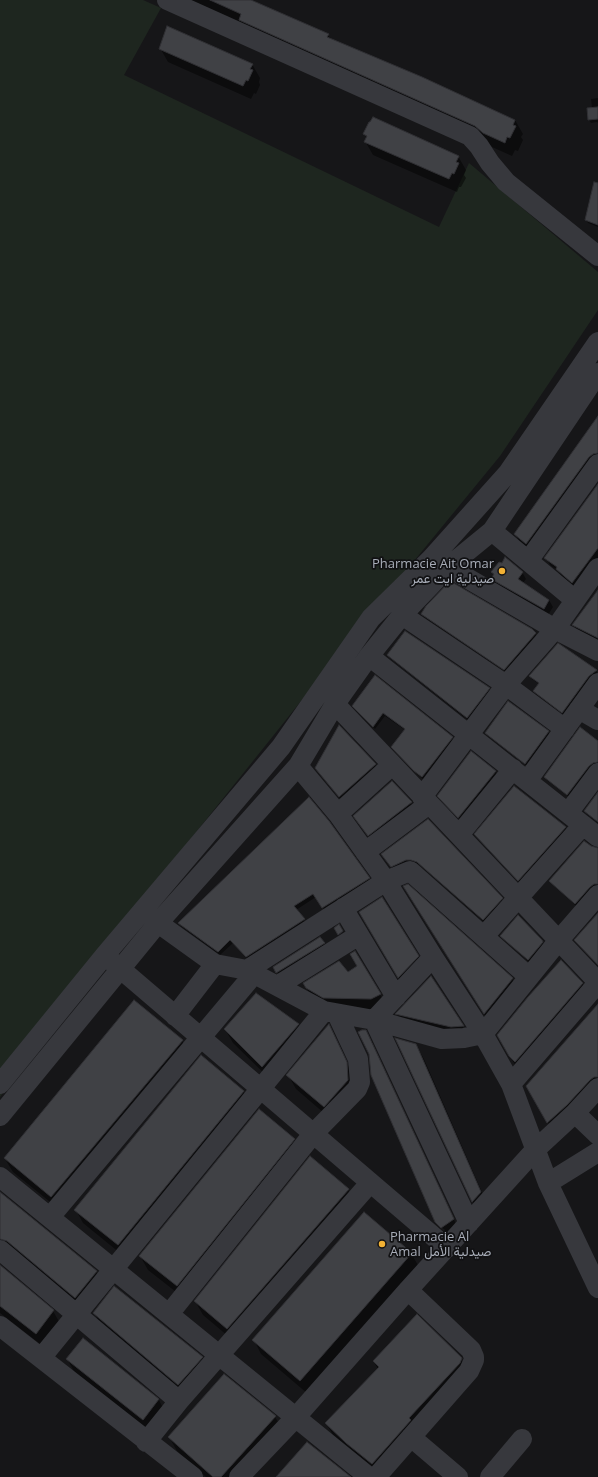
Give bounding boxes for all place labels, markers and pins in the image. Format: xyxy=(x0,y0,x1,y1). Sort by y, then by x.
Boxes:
place label: Pharmacie Ait Omar صيدلية ايت عمر xyxy=(372,556,494,587)
marker: Pharmacie Ait Omar صيدلية ايت عمر xyxy=(497,566,507,576)
place label: Pharmacie Al Amal صيدلية الأمل xyxy=(390,1229,491,1260)
marker: Pharmacie Al Amal صيدلية الأمل xyxy=(377,1239,387,1249)

